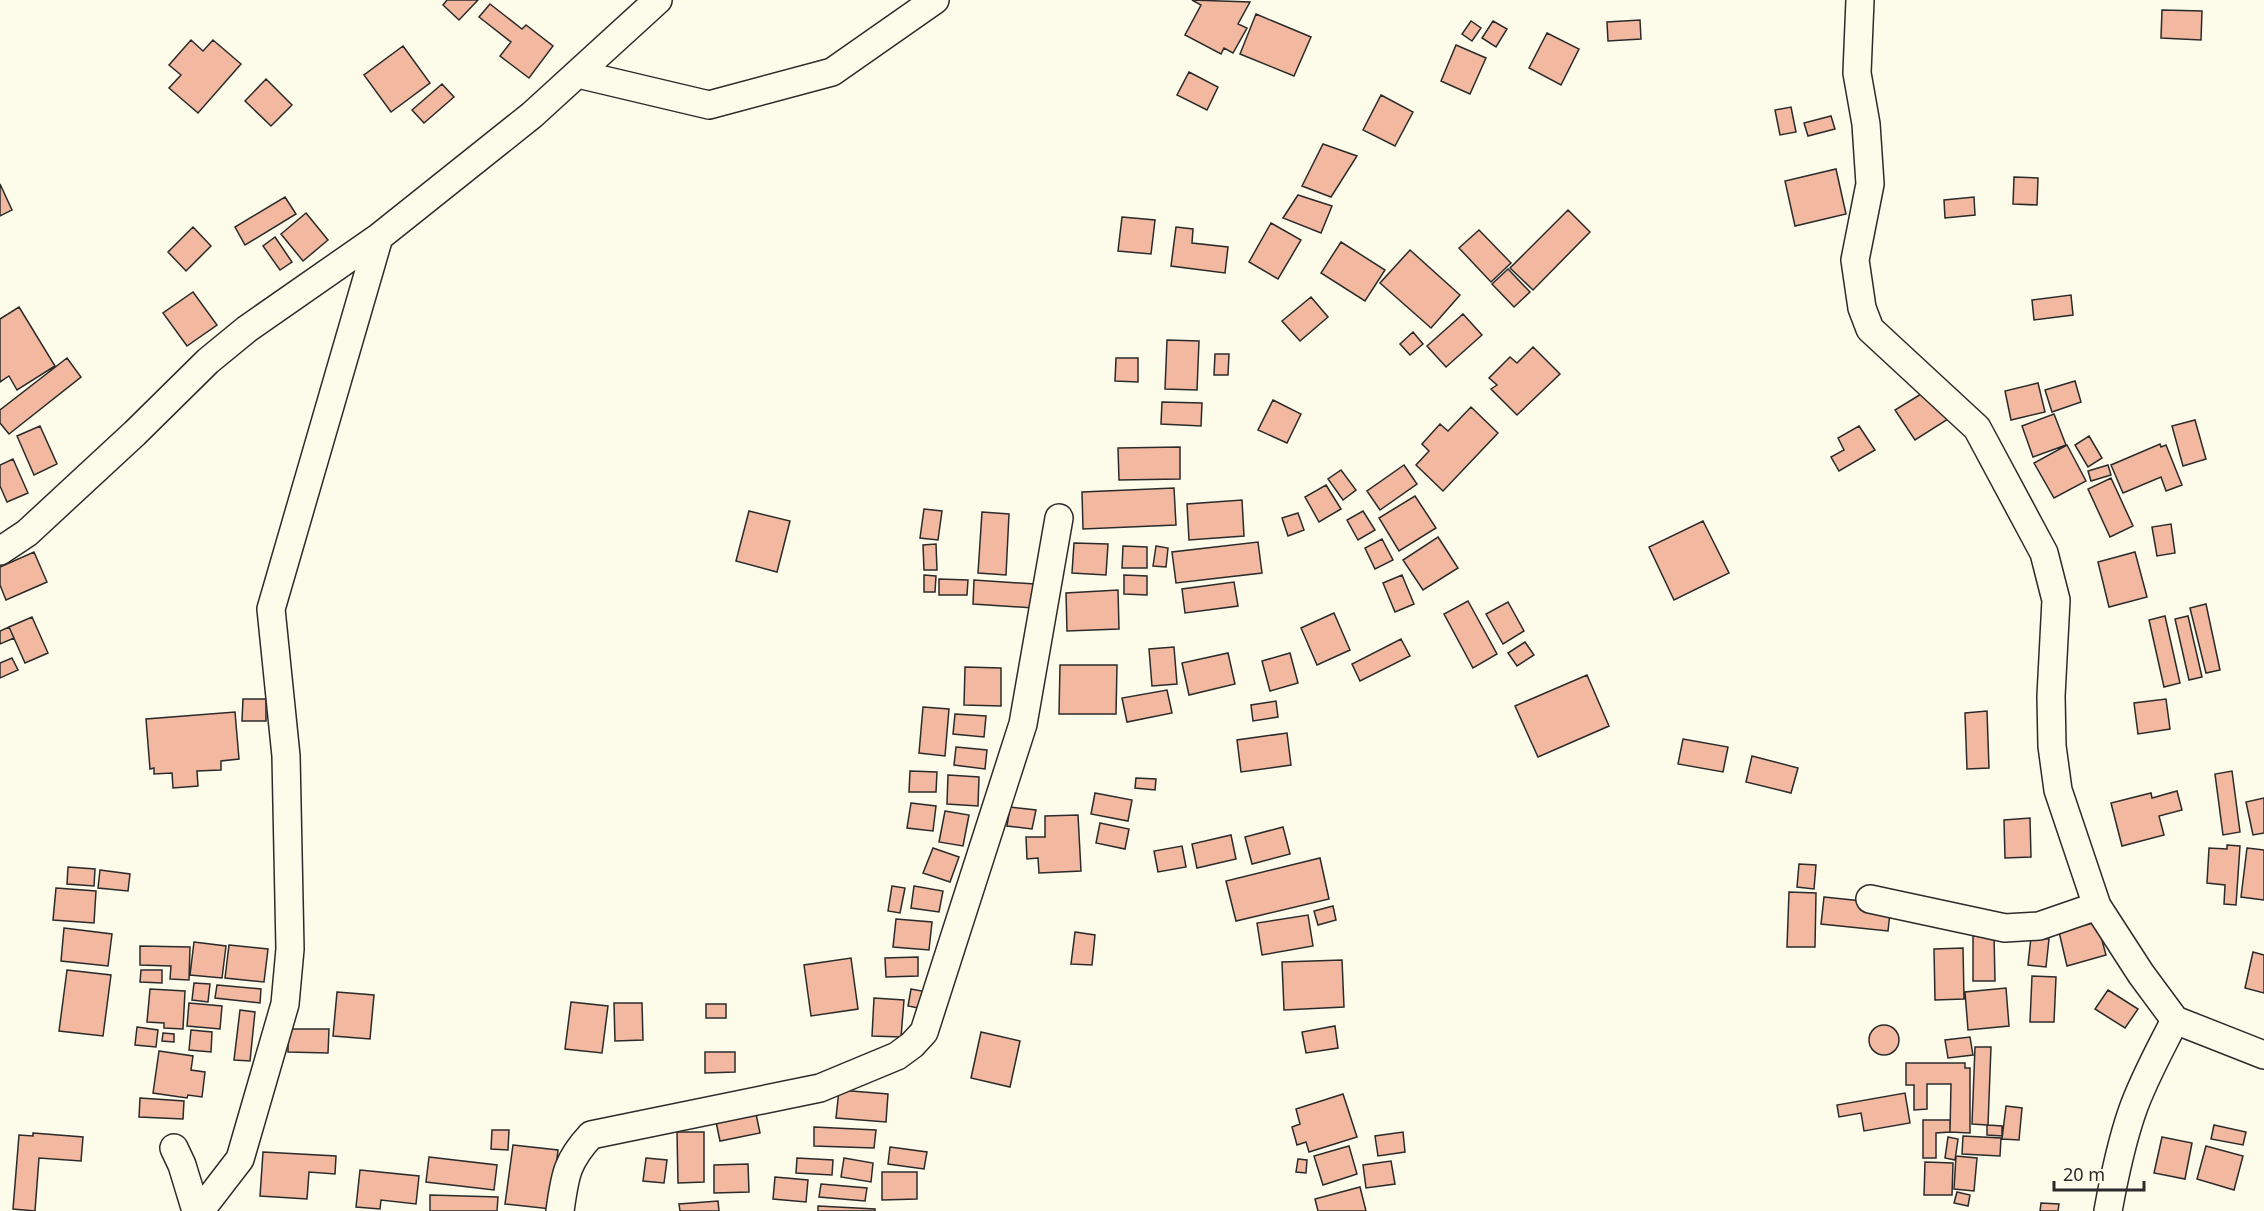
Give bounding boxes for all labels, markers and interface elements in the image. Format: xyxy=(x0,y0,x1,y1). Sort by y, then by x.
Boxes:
scale bar xyxy=(2054,1154,2144,1192)
text: 20 m xyxy=(2063,1162,2105,1186)

